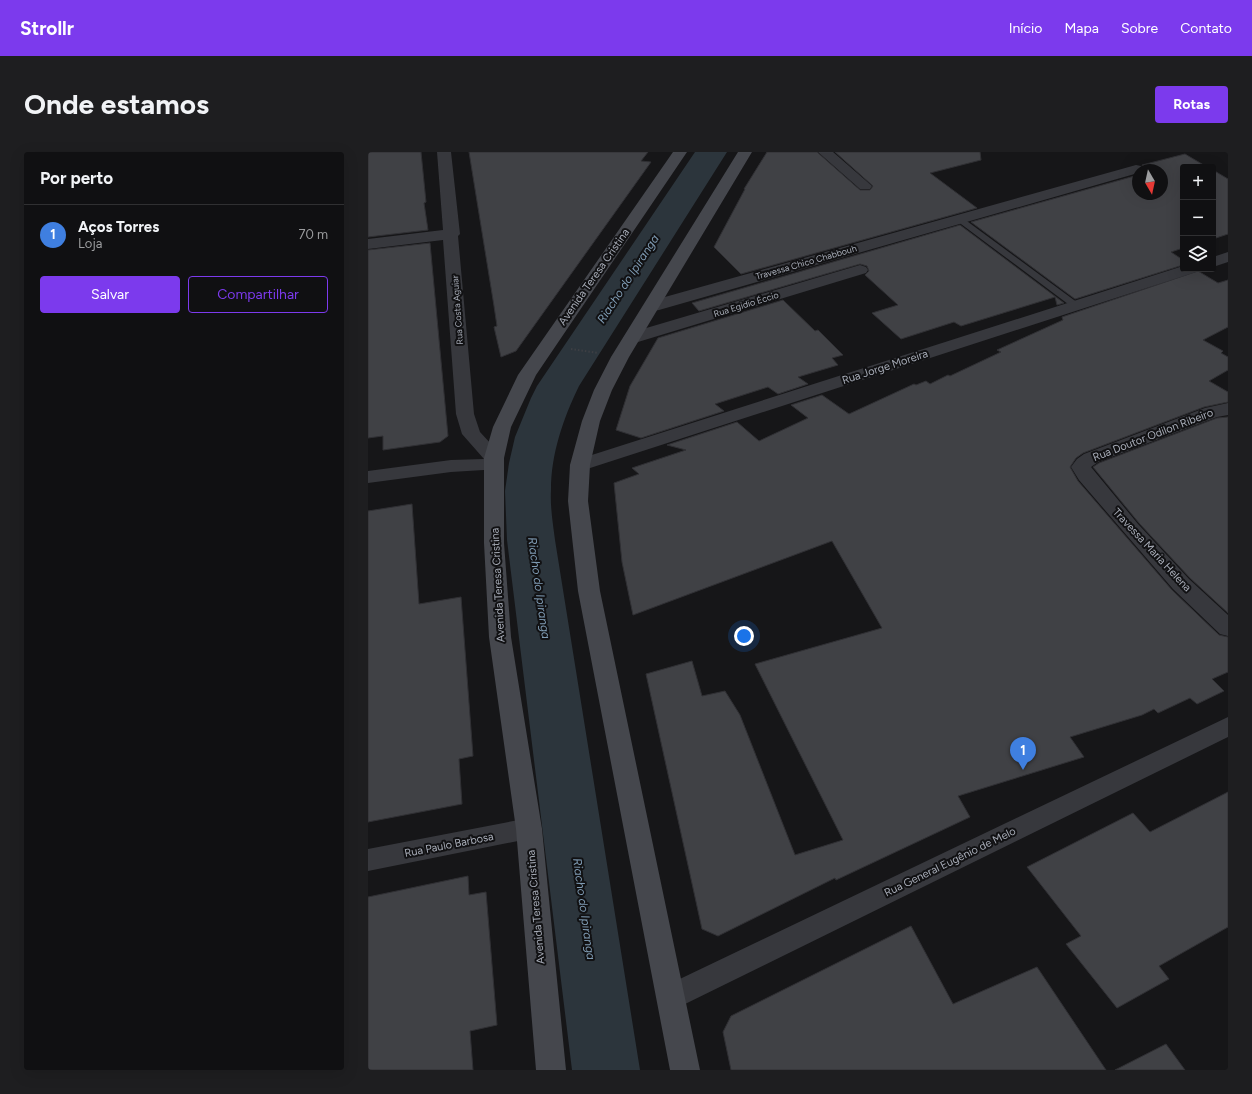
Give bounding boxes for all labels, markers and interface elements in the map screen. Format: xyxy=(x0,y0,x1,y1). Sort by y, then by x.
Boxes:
text: Strollr xyxy=(20,17,74,40)
text: Início xyxy=(1009,20,1042,37)
text: Mapa xyxy=(1064,20,1099,37)
text: Sobre xyxy=(1121,20,1158,37)
text: Contato xyxy=(1180,20,1232,37)
button: Rotas xyxy=(1155,86,1228,123)
text: Onde estamos xyxy=(24,87,209,121)
north arrow xyxy=(1132,164,1168,200)
map controls xyxy=(1180,164,1216,272)
button: + xyxy=(1180,164,1216,200)
text: Por perto xyxy=(40,168,113,188)
button: − xyxy=(1180,200,1216,236)
text: Aços Torres xyxy=(78,218,159,236)
street label: Avenida Teresa Cristina xyxy=(556,226,632,328)
text: 1 xyxy=(50,227,56,242)
text: 70 m xyxy=(298,227,328,242)
water label: Riacho do Ipiranga xyxy=(594,232,662,326)
text: Loja xyxy=(78,236,102,251)
button: layers xyxy=(1180,236,1216,272)
street label: Travessa Chico Chabbouh xyxy=(754,242,858,282)
street label: Rua Costa Aguiar xyxy=(449,275,465,345)
button: Salvar xyxy=(40,276,180,313)
button: Compartilhar xyxy=(188,276,328,313)
street label: Rua Egidio Éccio xyxy=(712,289,780,319)
street label: Rua Jorge Moreira xyxy=(840,347,930,387)
street label: Rua Doutor Odilon Ribeiro xyxy=(1091,406,1215,464)
street label: Travessa Maria Helena xyxy=(1110,506,1194,594)
street label: Avenida Teresa Cristina xyxy=(489,527,507,643)
water label: Riacho do Ipiranga xyxy=(525,536,553,640)
your location xyxy=(734,626,754,646)
pin: 1 xyxy=(1010,737,1036,770)
street label: Rua General Eugênio de Melo xyxy=(882,824,1018,900)
street label: Rua Paulo Barbosa xyxy=(403,830,495,860)
street label: Avenida Teresa Cristina xyxy=(525,849,547,965)
water label: Riacho do Ipiranga xyxy=(570,857,598,961)

